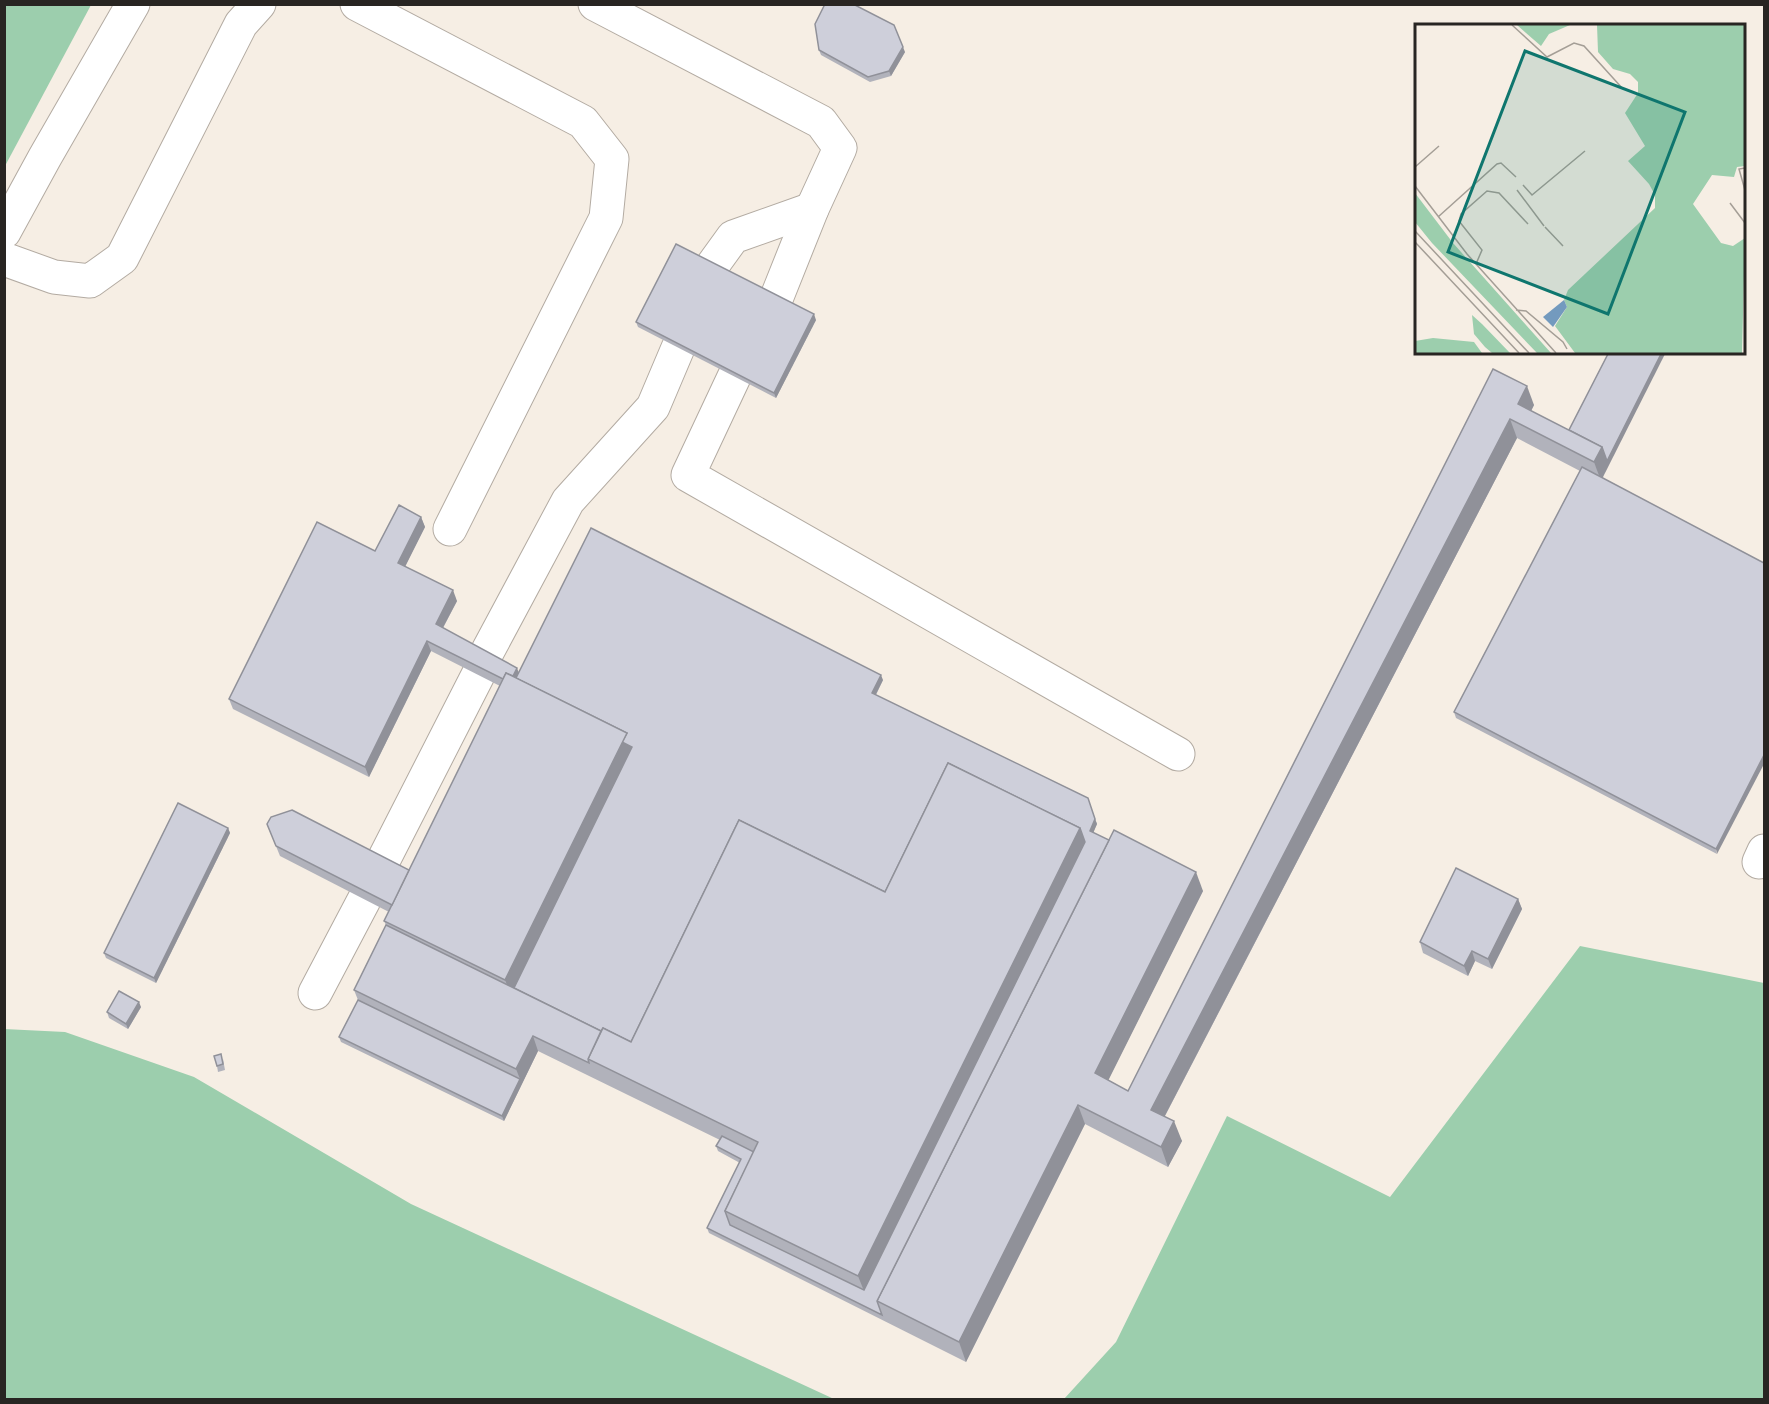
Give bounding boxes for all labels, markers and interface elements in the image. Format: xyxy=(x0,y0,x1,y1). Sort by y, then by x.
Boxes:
inset map xyxy=(1415,24,1745,354)

